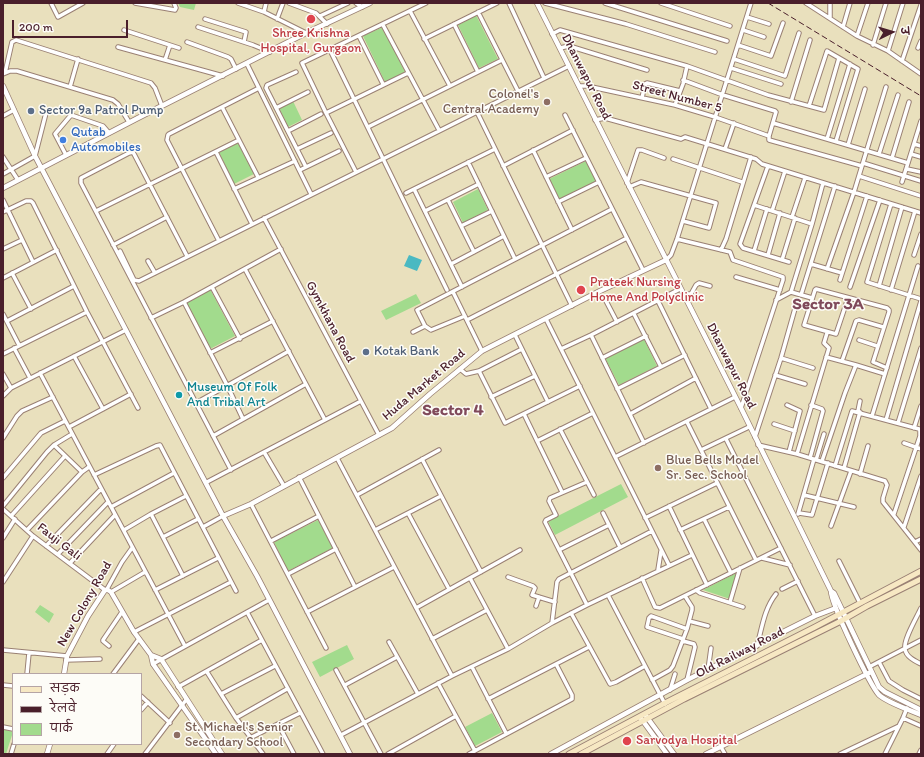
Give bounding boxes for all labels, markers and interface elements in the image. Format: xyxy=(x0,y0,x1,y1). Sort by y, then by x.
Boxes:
scale bar xyxy=(14,12,130,38)
north arrow xyxy=(872,12,912,52)
marker: Shree Krishna Hospital, Gurgaon xyxy=(305,13,317,25)
text: 200 m xyxy=(19,20,53,34)
place label: Shree Krishna Hospital, Gurgaon xyxy=(261,26,361,57)
text: उ xyxy=(898,27,911,35)
street label: Dhanwapur Road xyxy=(558,31,614,123)
street label: Street Number 5 xyxy=(631,78,723,116)
place label: Colonel's Central Academy xyxy=(443,87,539,118)
marker: Colonel's Central Academy xyxy=(542,97,552,107)
place label: Sector 9a Patrol Pump xyxy=(39,103,163,119)
marker: Sector 9a Patrol Pump xyxy=(26,106,36,116)
place label: Qutab Automobiles xyxy=(71,125,141,156)
marker: Qutab Automobiles xyxy=(58,135,68,145)
place label: Prateek Nursing Home And Polyclinic xyxy=(590,275,704,306)
street label: Gymkhana Road xyxy=(302,278,358,366)
marker: Prateek Nursing Home And Polyclinic xyxy=(575,284,587,296)
district label: Sector 3A xyxy=(792,295,864,315)
street label: Dhanwapur Road xyxy=(703,320,759,412)
place label: Kotak Bank xyxy=(374,344,439,360)
street label: Huda Market Road xyxy=(379,346,469,424)
marker: Kotak Bank xyxy=(361,347,371,357)
place label: Museum Of Folk And Tribal Art xyxy=(187,380,277,411)
marker: Museum Of Folk And Tribal Art xyxy=(174,390,184,400)
district label: Sector 4 xyxy=(422,401,484,421)
place label: Blue Bells Model Sr. Sec. School xyxy=(666,453,759,484)
marker: Blue Bells Model Sr. Sec. School xyxy=(653,463,663,473)
street label: Fauji Gali xyxy=(34,520,84,564)
street label: New Colony Road xyxy=(54,559,116,649)
street label: Old Railway Road xyxy=(693,624,787,682)
legend xyxy=(12,673,142,745)
text: सड़क xyxy=(50,681,80,695)
text: रेलवे xyxy=(50,701,76,715)
place label: St. Michael's Senior Secondary School xyxy=(185,720,293,751)
text: पार्क xyxy=(50,721,73,735)
marker: St. Michael's Senior Secondary School xyxy=(172,730,182,740)
place label: Sarvodya Hospital xyxy=(636,733,737,749)
marker: Sarvodya Hospital xyxy=(621,735,633,747)

